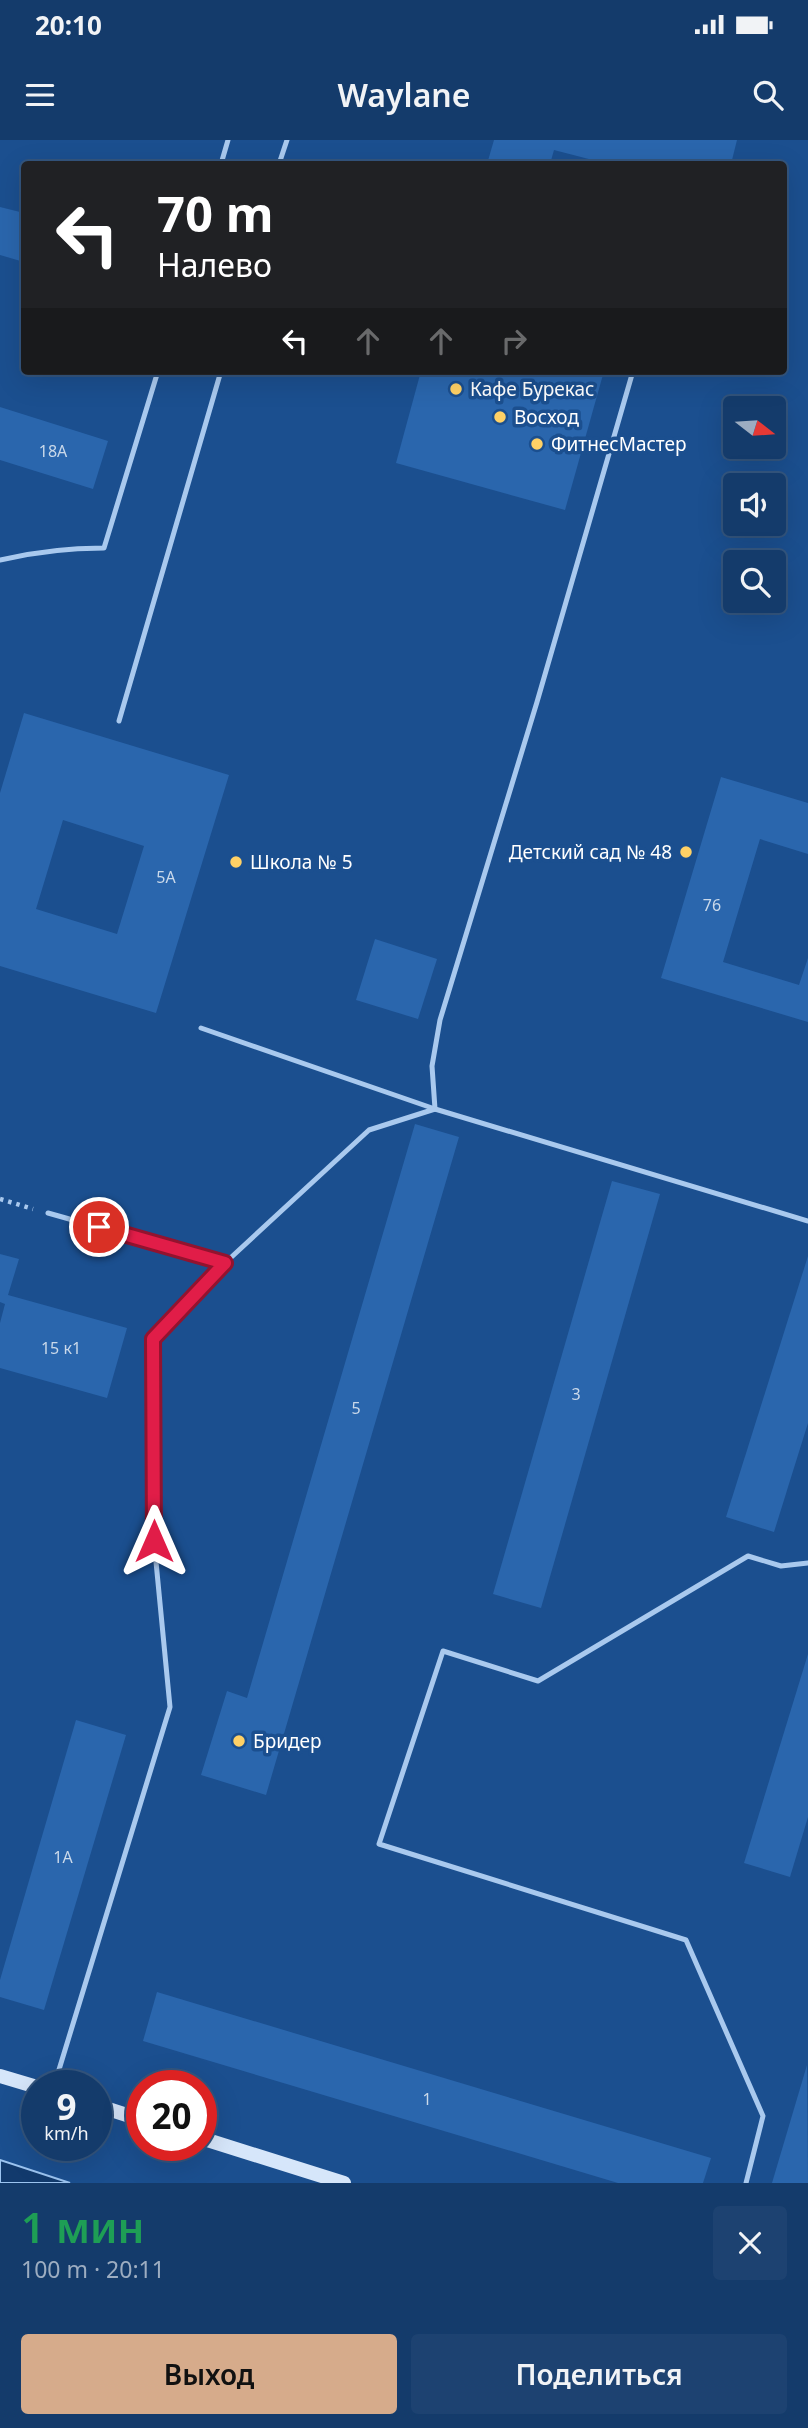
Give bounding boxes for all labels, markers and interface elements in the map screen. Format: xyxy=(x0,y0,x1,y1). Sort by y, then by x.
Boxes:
text: 20:10 xyxy=(35,7,102,43)
text: Waylane xyxy=(337,73,471,116)
icon: menu xyxy=(21,76,59,114)
icon: search xyxy=(749,76,787,114)
text: 70 m xyxy=(157,180,274,246)
icon: left xyxy=(42,189,133,280)
text: Налево xyxy=(157,243,272,286)
icon: left xyxy=(276,322,314,360)
icon: ahead xyxy=(349,322,387,360)
icon: ahead xyxy=(422,322,460,360)
icon: right xyxy=(495,322,533,360)
place label: Кафе Бурекас xyxy=(470,376,594,402)
marker: Кафе Бурекас xyxy=(448,381,464,397)
north arrow xyxy=(723,396,786,458)
map controls xyxy=(723,396,786,613)
place label: Восход xyxy=(514,404,579,430)
marker: Восход xyxy=(492,409,508,425)
place label: ФитнесМастер xyxy=(551,431,687,457)
marker: ФитнесМастер xyxy=(529,436,545,452)
house number: 18А xyxy=(39,440,68,462)
button: sound xyxy=(723,473,786,536)
button: search xyxy=(723,550,786,613)
place label: Детский сад № 48 xyxy=(509,839,672,865)
marker: Детский сад № 48 xyxy=(678,844,694,860)
place label: Школа № 5 xyxy=(250,849,353,875)
marker: Школа № 5 xyxy=(228,854,244,870)
house number: 5А xyxy=(156,866,176,888)
house number: 76 xyxy=(703,894,721,916)
pin xyxy=(69,1197,129,1257)
icon: arrive xyxy=(80,1208,118,1246)
house number: 15 к1 xyxy=(41,1337,81,1359)
house number: 3 xyxy=(571,1383,581,1405)
house number: 5 xyxy=(351,1397,361,1419)
position arrow xyxy=(117,1504,191,1578)
place label: Бридер xyxy=(253,1728,322,1754)
marker: Бридер xyxy=(231,1733,247,1749)
house number: 1А xyxy=(53,1846,73,1868)
speed limit sign: 20 xyxy=(126,2070,217,2161)
text: 9 xyxy=(56,2083,77,2130)
house number: 1 xyxy=(422,2088,432,2110)
text: km/h xyxy=(44,2121,89,2145)
text: 1 мин xyxy=(21,2198,144,2255)
button: close xyxy=(713,2206,787,2280)
text: 100 m · 20:11 xyxy=(21,2253,165,2285)
button: Выход xyxy=(21,2334,397,2414)
button: Поделиться xyxy=(411,2334,787,2414)

